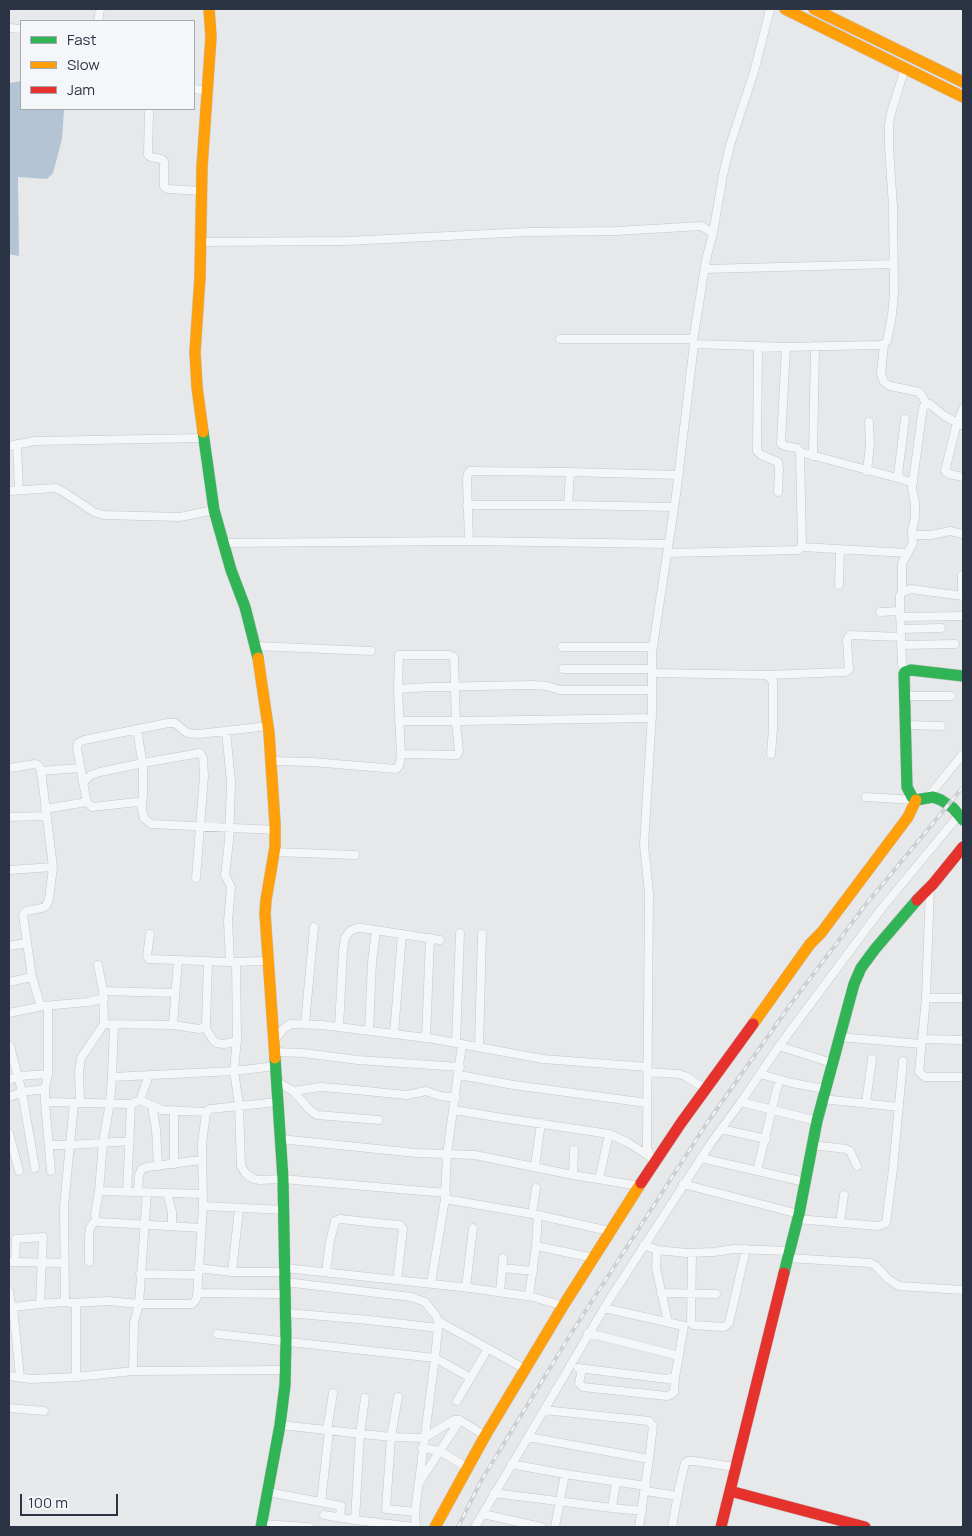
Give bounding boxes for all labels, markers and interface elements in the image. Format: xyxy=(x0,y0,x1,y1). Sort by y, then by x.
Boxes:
legend xyxy=(20,20,195,110)
text: Fast xyxy=(67,29,96,50)
text: Slow xyxy=(67,54,100,75)
text: Jam xyxy=(67,79,95,100)
scale bar xyxy=(22,1484,120,1516)
text: 100 m xyxy=(28,1492,68,1513)

